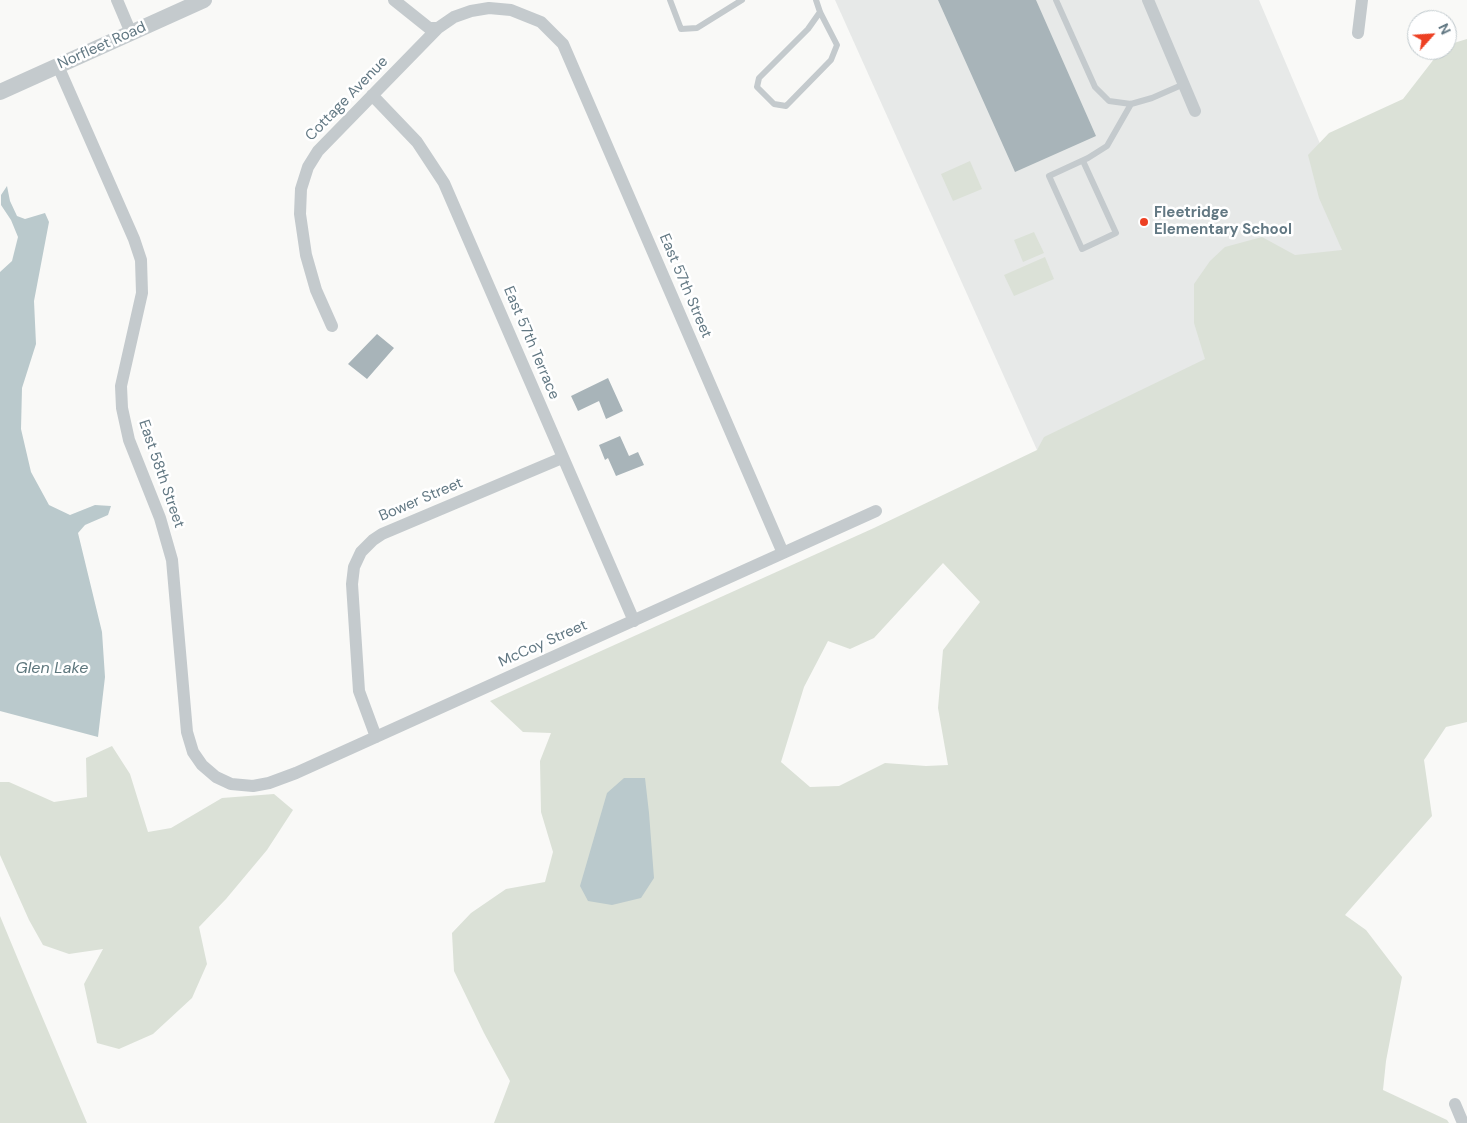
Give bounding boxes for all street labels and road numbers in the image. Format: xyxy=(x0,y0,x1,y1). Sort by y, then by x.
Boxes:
street label: Norfleet Road xyxy=(55,18,149,74)
street label: Cottage Avenue xyxy=(302,53,392,145)
street label: East 57th Street xyxy=(655,231,715,341)
street label: East 57th Terrace xyxy=(499,284,563,402)
street label: East 58th Street xyxy=(134,418,188,530)
street label: Bower Street xyxy=(376,474,466,526)
street label: McCoy Street xyxy=(496,616,590,672)

